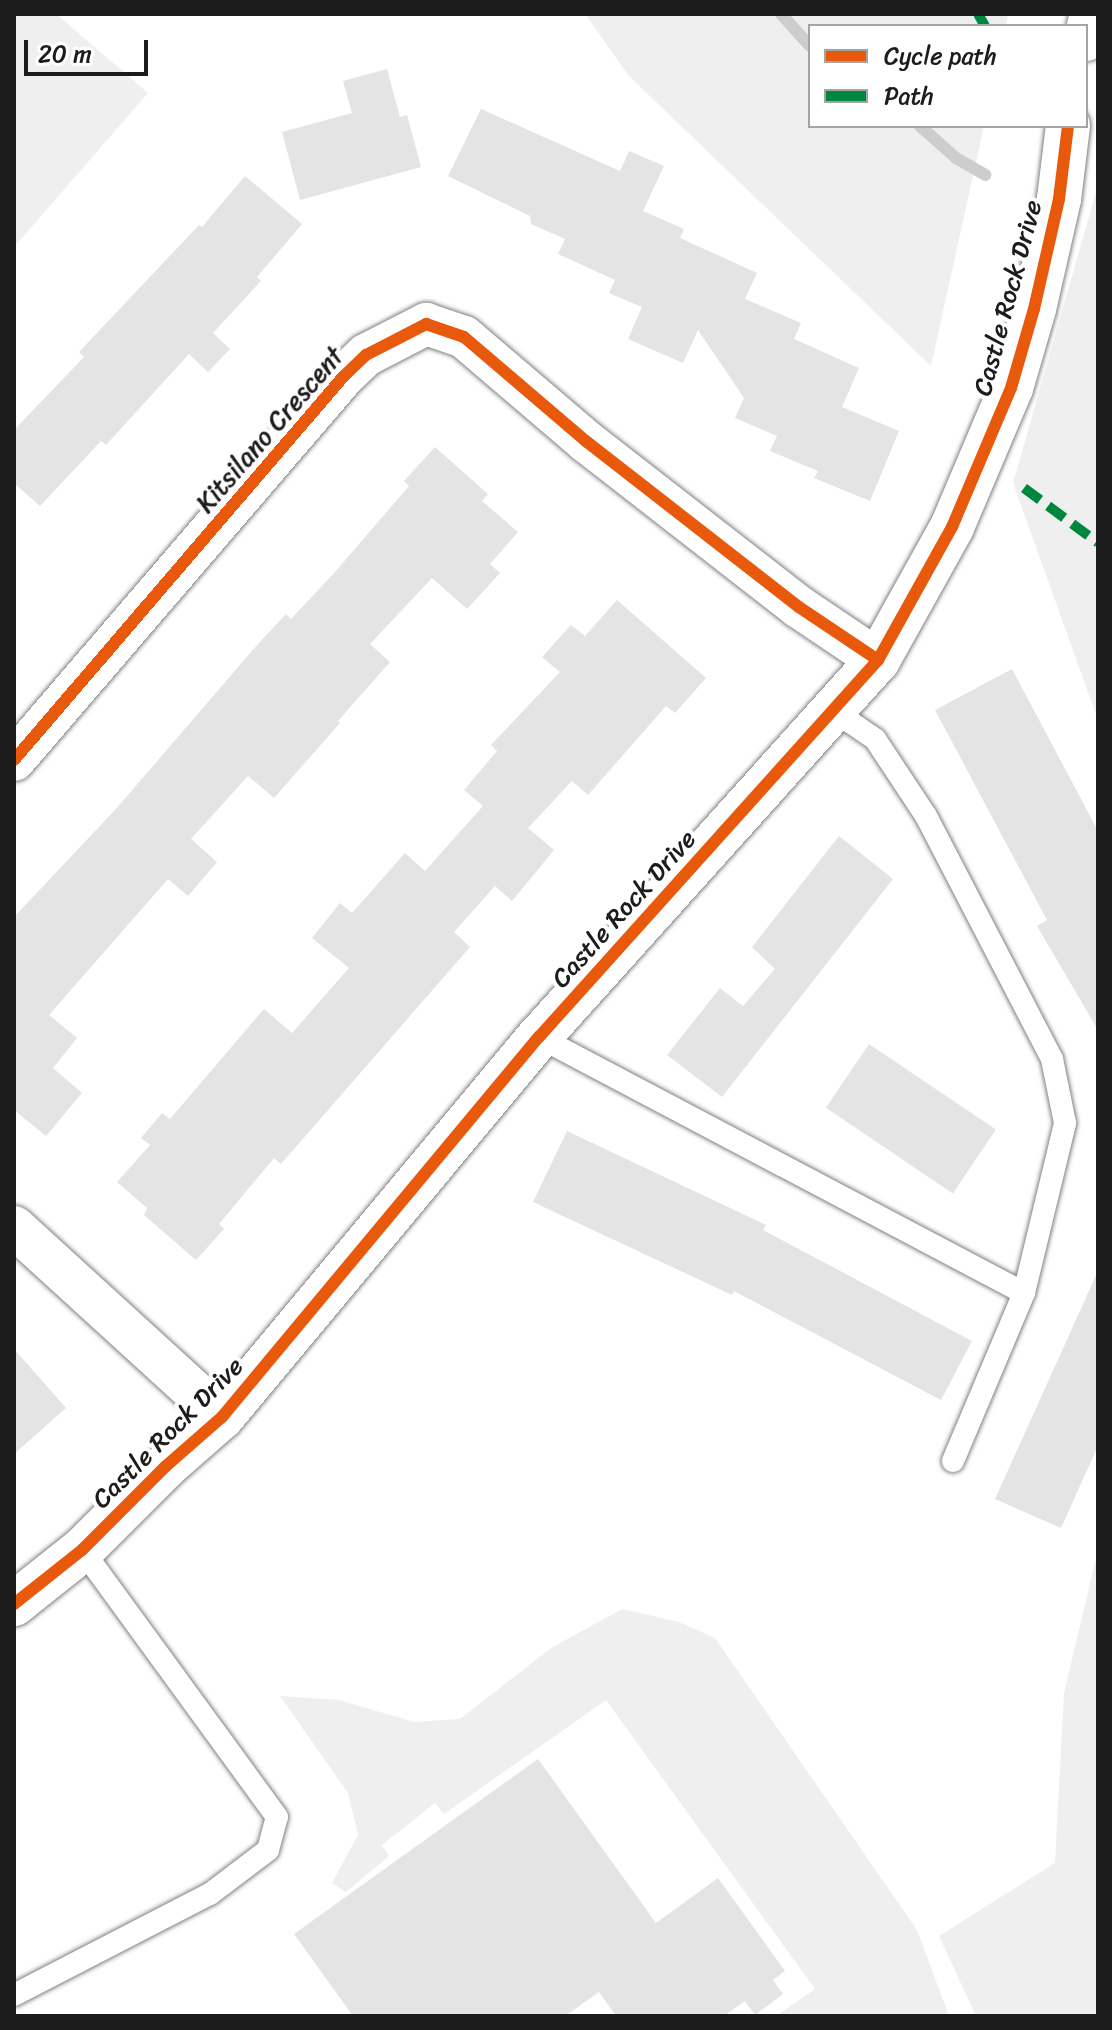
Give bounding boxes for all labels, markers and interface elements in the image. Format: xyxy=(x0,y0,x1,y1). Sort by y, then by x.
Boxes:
scale bar xyxy=(28,24,152,74)
legend xyxy=(808,24,1088,128)
text: 20 m xyxy=(38,33,92,75)
text: Cycle path xyxy=(884,35,997,77)
text: Path xyxy=(884,75,934,117)
street label: Castle Rock Drive xyxy=(967,197,1049,399)
street label: Kitsilano Crescent xyxy=(189,340,351,520)
street label: Castle Rock Drive xyxy=(545,824,703,994)
street label: Castle Rock Drive xyxy=(86,1351,250,1515)

